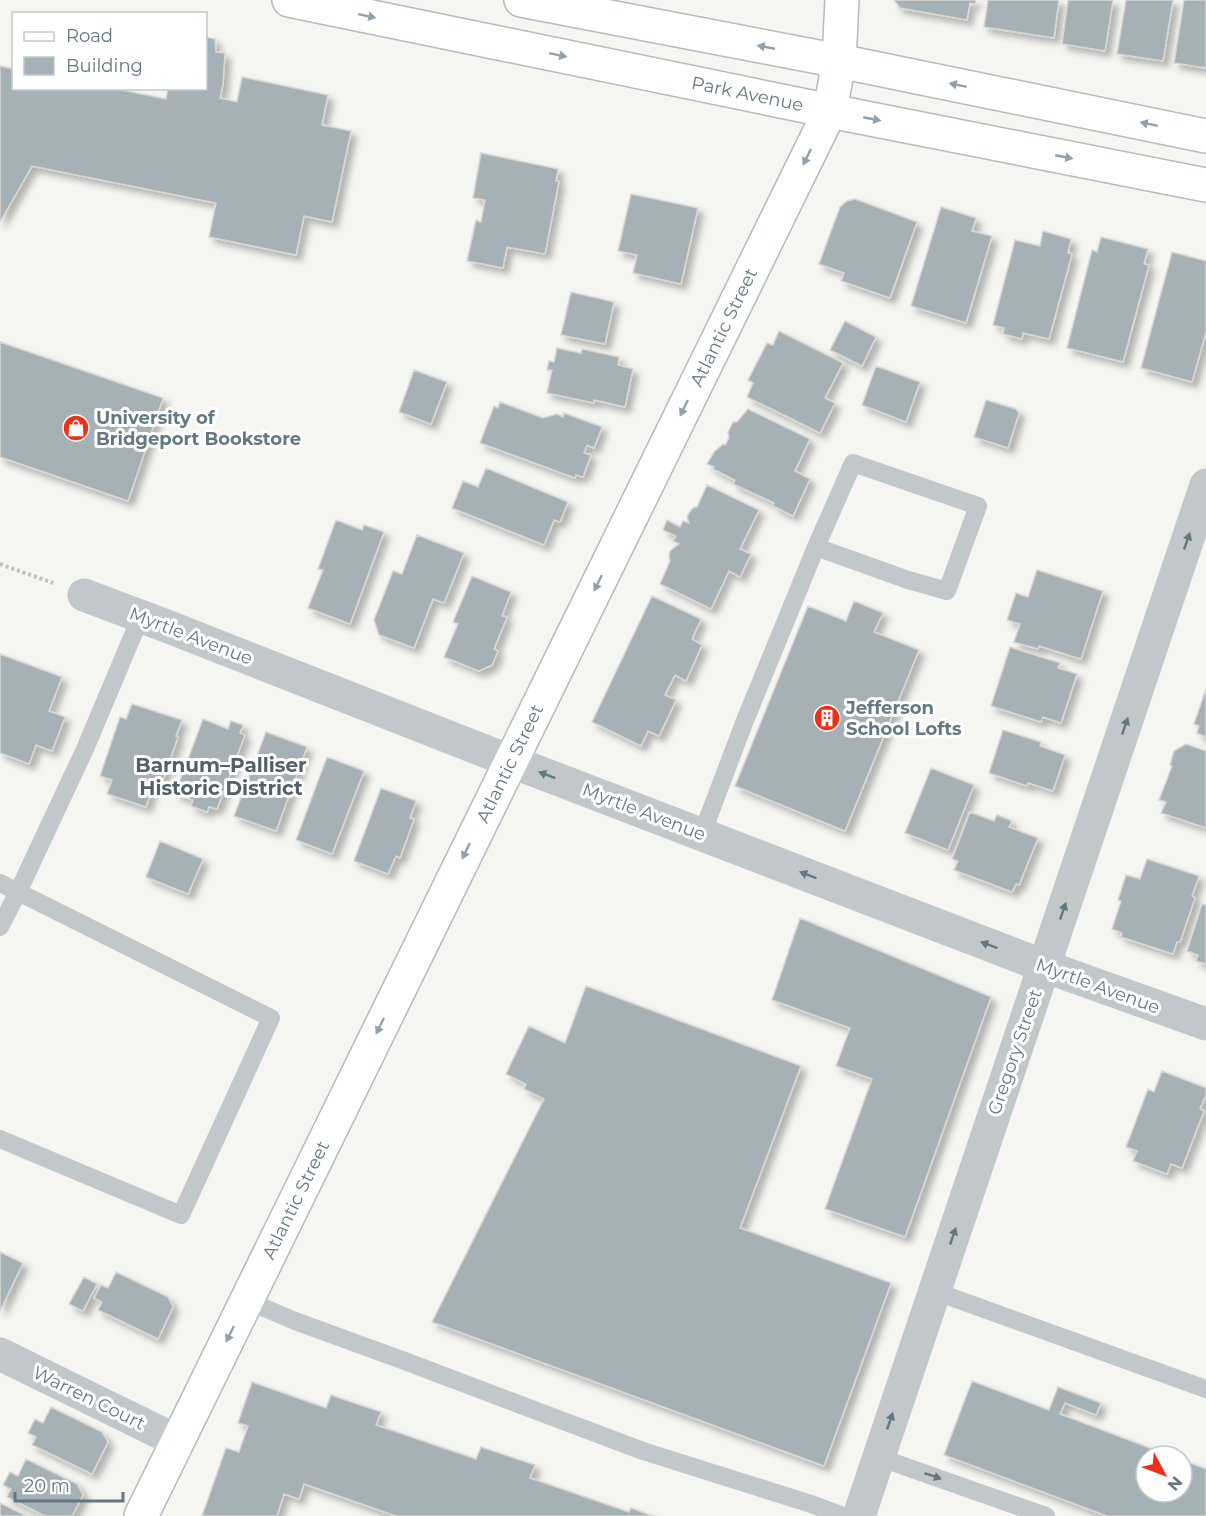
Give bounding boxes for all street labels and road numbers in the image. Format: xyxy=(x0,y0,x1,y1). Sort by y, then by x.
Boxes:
street label: Park Avenue xyxy=(689,72,806,116)
street label: Atlantic Street xyxy=(686,264,762,390)
street label: Myrtle Avenue xyxy=(126,602,256,670)
street label: Atlantic Street xyxy=(472,701,548,826)
street label: Myrtle Avenue xyxy=(579,778,709,846)
street label: Myrtle Avenue xyxy=(1033,953,1163,1019)
street label: Gregory Street xyxy=(983,986,1047,1118)
street label: Atlantic Street xyxy=(258,1137,334,1263)
street label: Warren Court xyxy=(29,1361,149,1435)

